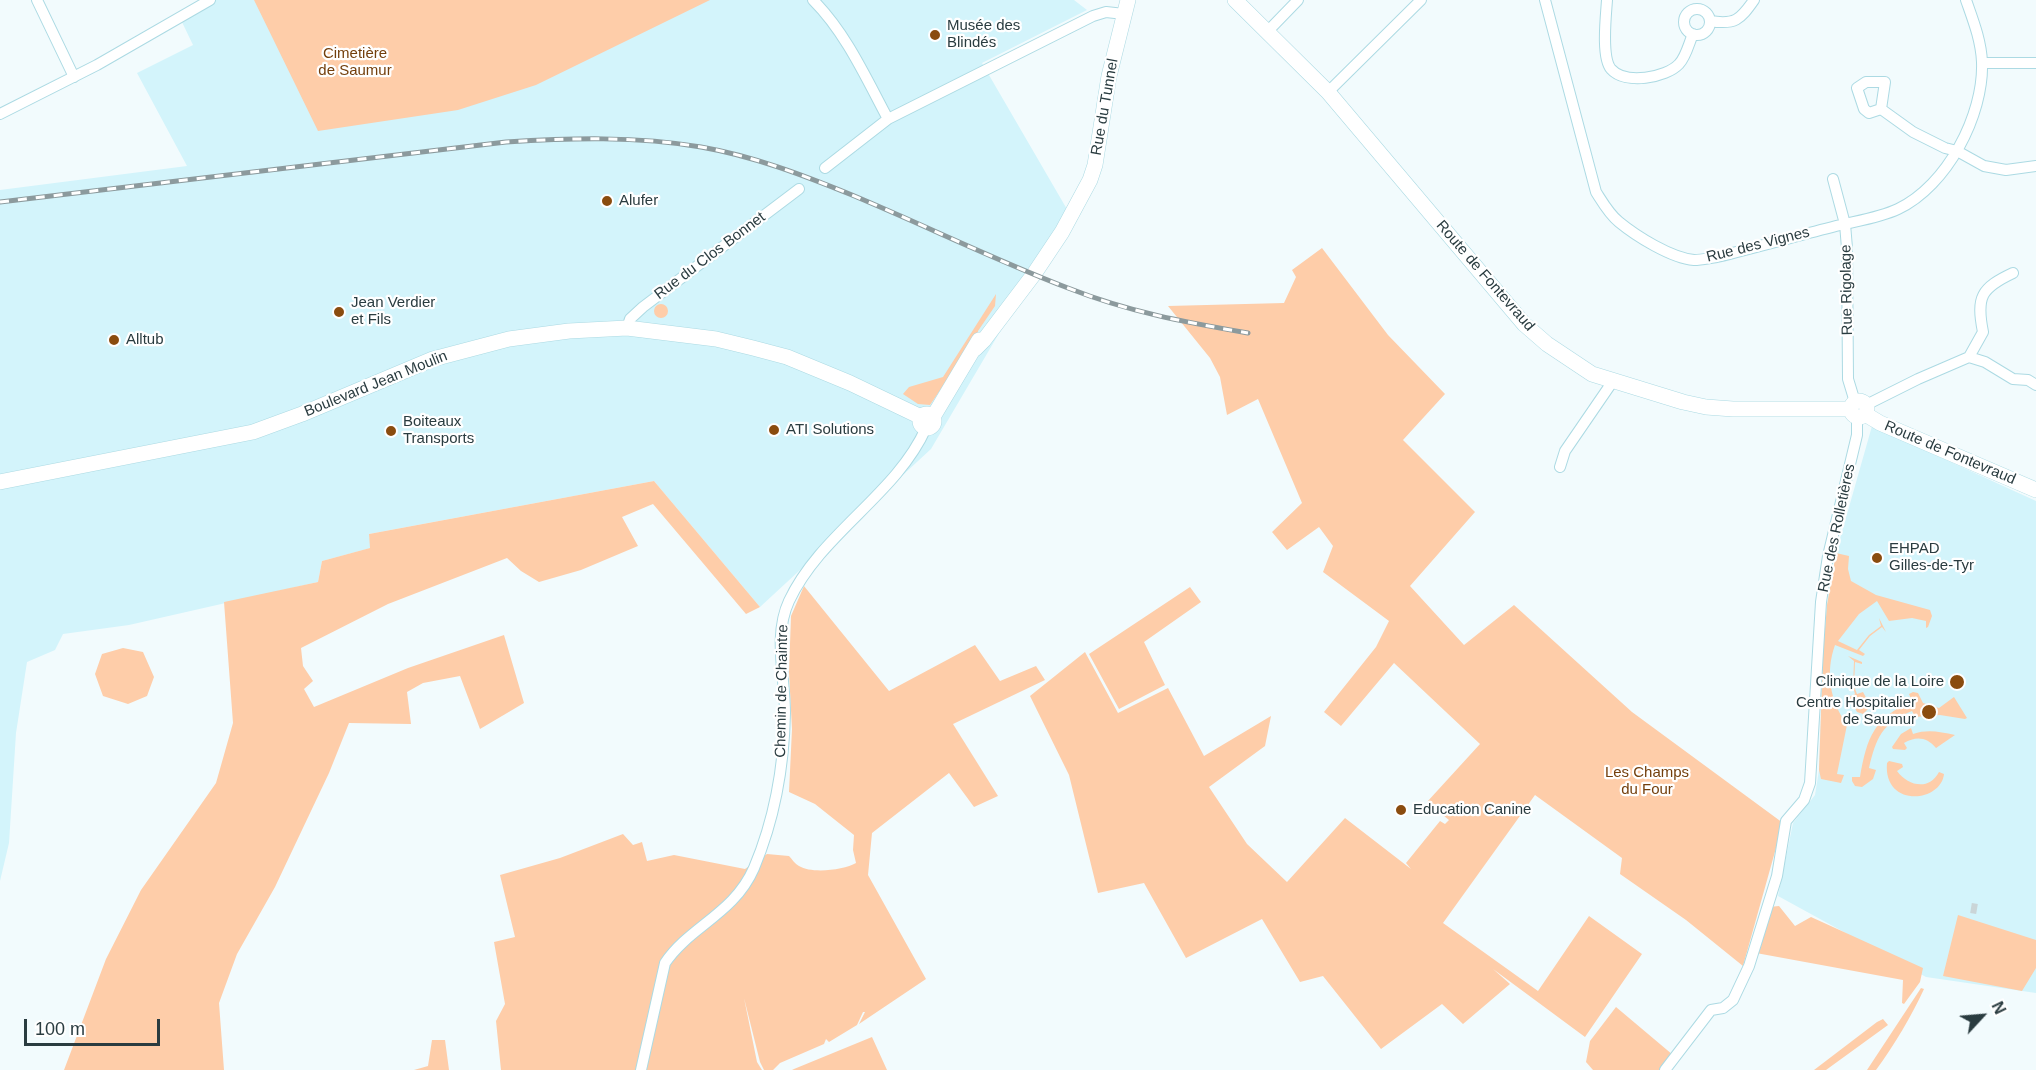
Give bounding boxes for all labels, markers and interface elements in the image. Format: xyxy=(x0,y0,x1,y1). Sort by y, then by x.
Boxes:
place label: Musée des Blindés xyxy=(947,17,1020,52)
marker: Musée des Blindés xyxy=(928,28,942,42)
park label: Cimetière de Saumur xyxy=(318,45,392,80)
street label: Rue du Tunnel xyxy=(1088,57,1122,157)
place label: Alufer xyxy=(619,192,658,210)
marker: Alufer xyxy=(600,194,614,208)
street label: Rue du Clos Bonnet xyxy=(651,208,769,304)
street label: Route de Fontevraud xyxy=(1432,217,1538,335)
street label: Rue des Vignes xyxy=(1705,223,1811,267)
street label: Rue Rigolage xyxy=(1837,244,1857,336)
place label: Jean Verdier et Fils xyxy=(351,294,435,329)
marker: Jean Verdier et Fils xyxy=(332,305,346,319)
place label: Alltub xyxy=(126,331,164,349)
marker: Alltub xyxy=(107,333,121,347)
street label: Boulevard Jean Moulin xyxy=(302,347,450,421)
place label: Boiteaux Transports xyxy=(403,413,474,448)
street label: Route de Fontevraud xyxy=(1882,417,2018,489)
place label: ATI Solutions xyxy=(786,421,874,439)
marker: ATI Solutions xyxy=(767,423,781,437)
marker: Boiteaux Transports xyxy=(384,424,398,438)
street label: Rue des Rolletières xyxy=(1815,462,1859,594)
place label: EHPAD Gilles-de-Tyr xyxy=(1889,540,1974,575)
marker: EHPAD Gilles-de-Tyr xyxy=(1870,551,1884,565)
street label: Chemin de Chaintre xyxy=(772,624,792,758)
place label: Clinique de la Loire xyxy=(1816,673,1944,691)
marker: Clinique de la Loire xyxy=(1948,673,1966,691)
place label: Centre Hospitalier de Saumur xyxy=(1796,694,1916,729)
marker: Centre Hospitalier de Saumur xyxy=(1920,703,1938,721)
park label: Les Champs du Four xyxy=(1605,764,1689,799)
place label: Education Canine xyxy=(1413,801,1531,819)
marker: Education Canine xyxy=(1394,803,1408,817)
north arrow xyxy=(1952,986,2012,1046)
text: N xyxy=(1988,999,2009,1017)
scale bar xyxy=(27,1007,164,1045)
text: 100 m xyxy=(35,1019,85,1039)

